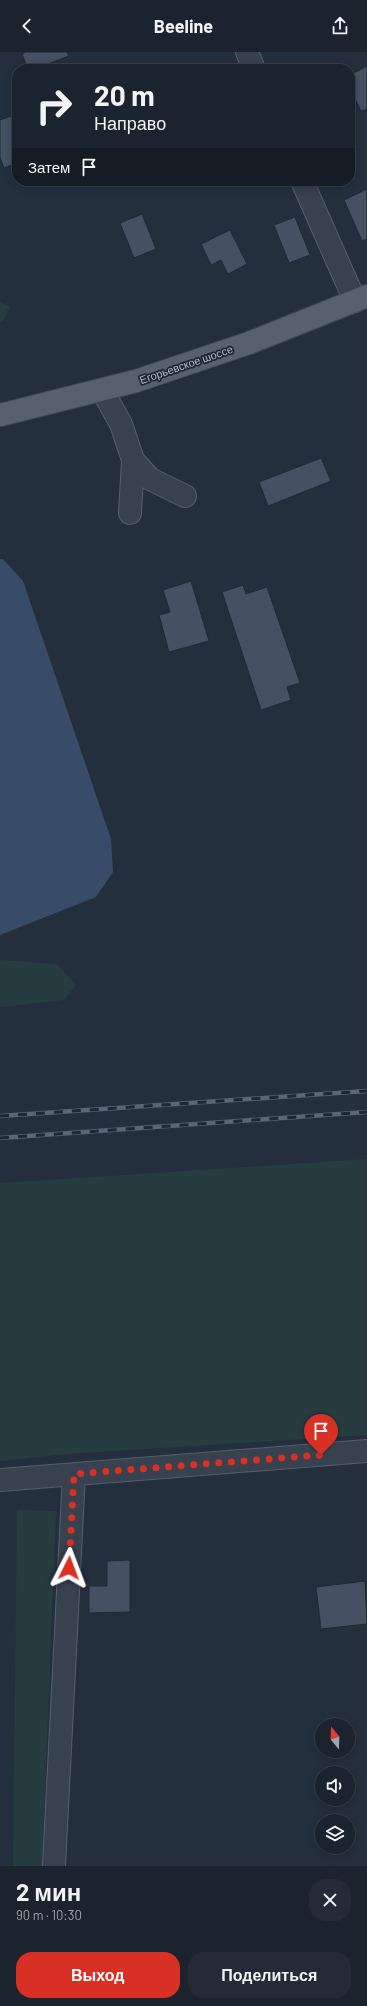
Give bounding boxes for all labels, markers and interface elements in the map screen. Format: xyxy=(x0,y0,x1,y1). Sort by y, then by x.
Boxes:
icon: back xyxy=(16,15,38,37)
text: Beeline xyxy=(154,15,213,37)
icon: share xyxy=(329,15,351,37)
text: 20 m xyxy=(94,78,155,112)
icon: right xyxy=(28,80,80,132)
text: Направо xyxy=(94,112,166,134)
icon: arrive xyxy=(78,156,100,178)
text: Затем xyxy=(28,158,70,176)
street label: Егорьевское шоссе xyxy=(138,342,234,386)
pin xyxy=(304,1414,338,1455)
icon: arrive xyxy=(310,1420,332,1442)
position arrow xyxy=(48,1547,90,1589)
north arrow xyxy=(315,1718,355,1758)
map controls xyxy=(315,1718,355,1854)
button: sound xyxy=(315,1766,355,1806)
button: layers xyxy=(315,1814,355,1854)
text: 2 мин xyxy=(16,1877,81,1906)
button: close xyxy=(309,1879,351,1921)
text: 90 m · 10:30 xyxy=(16,1907,82,1923)
button: Выход xyxy=(16,1952,180,1998)
button: Поделиться xyxy=(188,1952,351,1998)

